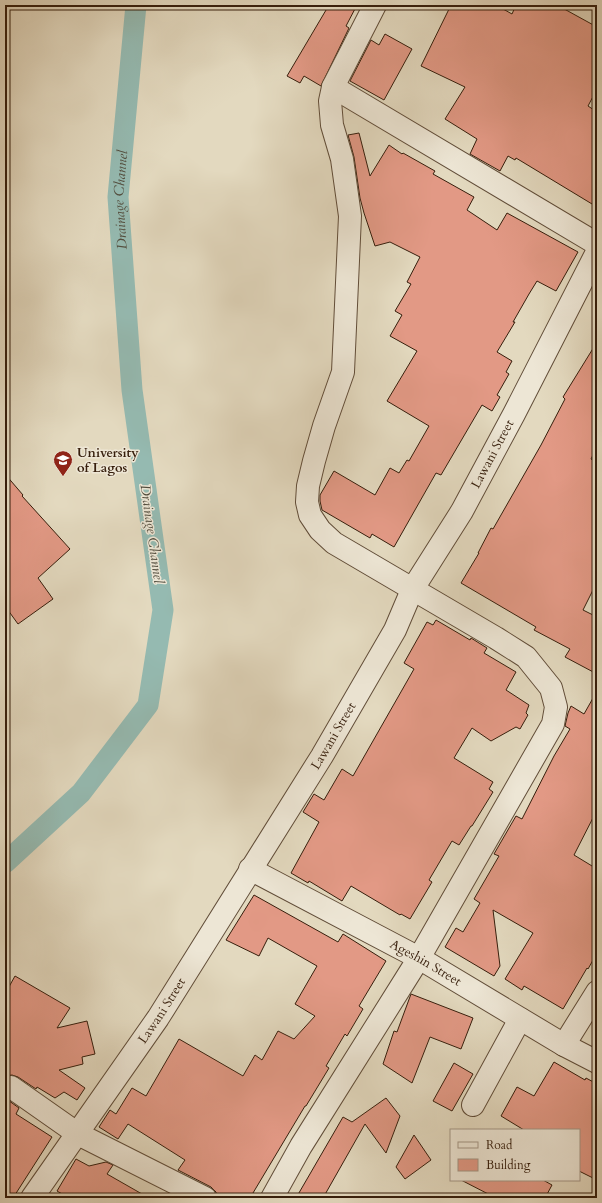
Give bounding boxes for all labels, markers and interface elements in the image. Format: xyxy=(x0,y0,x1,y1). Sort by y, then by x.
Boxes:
water label: Drainage Channel xyxy=(108,148,132,250)
street label: Lawani Street xyxy=(467,417,518,492)
place label: University of Lagos xyxy=(77,444,139,477)
school or university icon: University of Lagos xyxy=(52,449,74,477)
water label: Drainage Channel xyxy=(136,483,168,586)
street label: Lawani Street xyxy=(307,699,360,773)
street label: Ageshin Street xyxy=(387,935,465,990)
street label: Lawani Street xyxy=(134,974,190,1047)
legend xyxy=(450,1129,580,1181)
text: Road xyxy=(486,1137,513,1153)
text: Building xyxy=(486,1157,531,1173)

